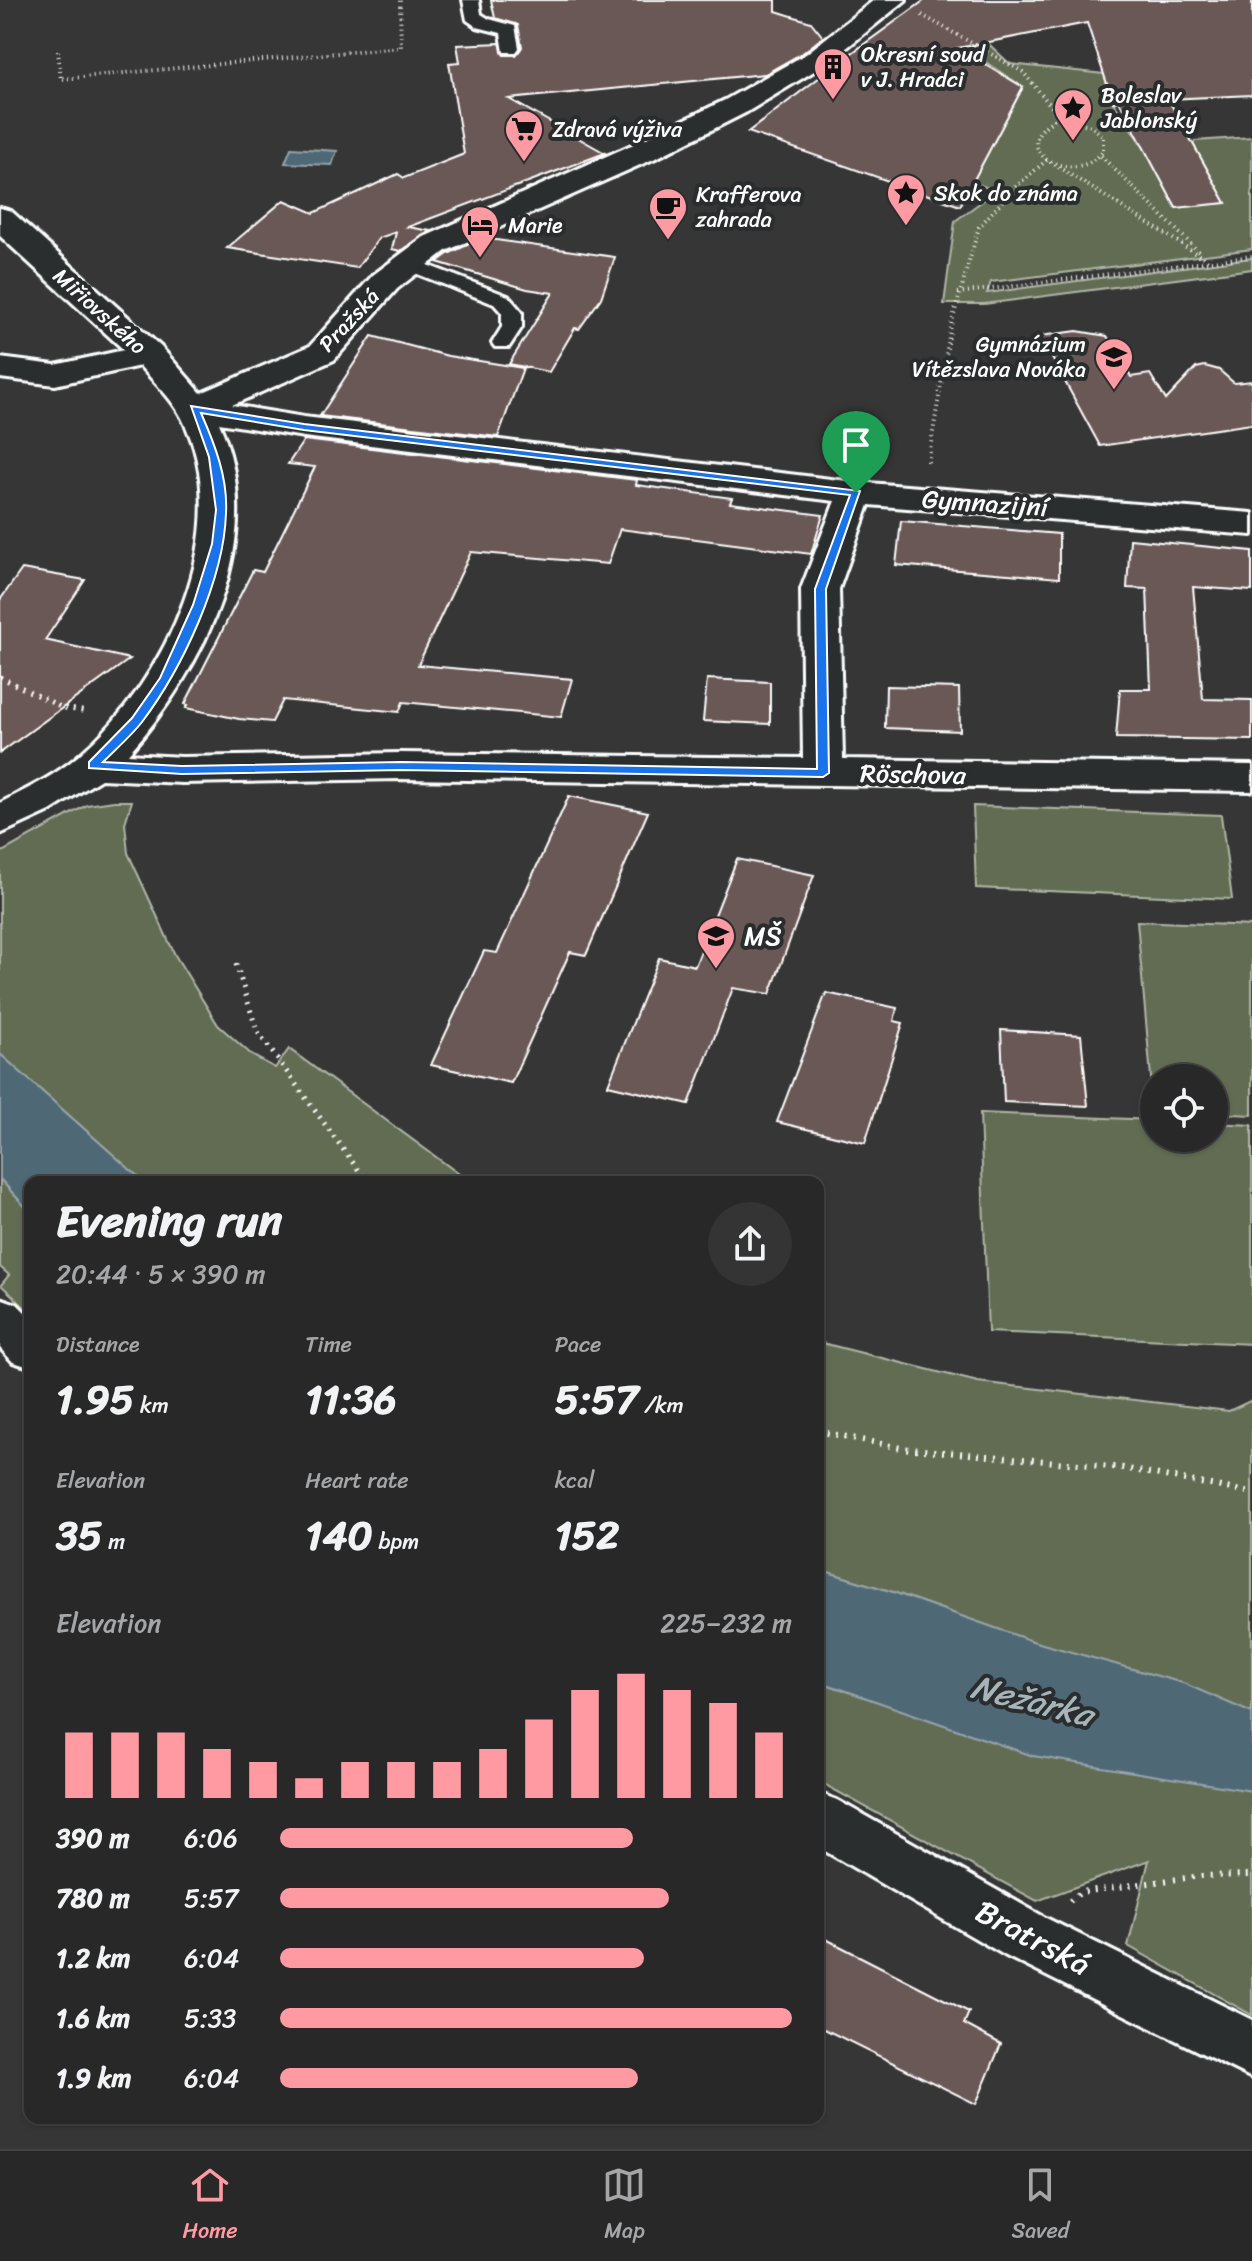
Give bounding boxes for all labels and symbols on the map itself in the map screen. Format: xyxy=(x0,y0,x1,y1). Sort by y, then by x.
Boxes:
place label: Okresní soud v J. Hradci xyxy=(861,35,986,99)
building icon: Okresní soud v J. Hradci xyxy=(812,46,854,101)
place label: Boleslav Jablonský xyxy=(1100,76,1198,140)
place icon: Boleslav Jablonský xyxy=(1052,87,1094,142)
supermarket icon: Zdravá výživa xyxy=(503,108,545,163)
place label: Zdravá výživa xyxy=(552,110,683,149)
place icon: Skok do známa xyxy=(885,172,927,227)
place label: Skok do známa xyxy=(934,174,1078,213)
place label: Krafferova zahrada xyxy=(695,175,801,239)
cafe icon: Krafferova zahrada xyxy=(647,186,689,241)
hotel icon: Marie xyxy=(459,204,501,259)
place label: Marie xyxy=(508,206,563,245)
street label: Miřiovského xyxy=(44,258,156,364)
street label: Pražská xyxy=(309,279,389,361)
place label: Gymnázium Vítězslava Nováka xyxy=(912,325,1086,389)
school or university icon: Gymnázium Vítězslava Nováka xyxy=(1093,336,1135,391)
pin xyxy=(822,411,890,493)
street label: Gymnazijní xyxy=(920,476,1052,531)
street label: Röschova xyxy=(860,750,967,798)
place label: MŠ xyxy=(744,913,782,959)
school or university icon: MŠ xyxy=(695,915,737,970)
water label: Nežárka xyxy=(965,1657,1103,1746)
street label: Bratrská xyxy=(965,1884,1101,1992)

